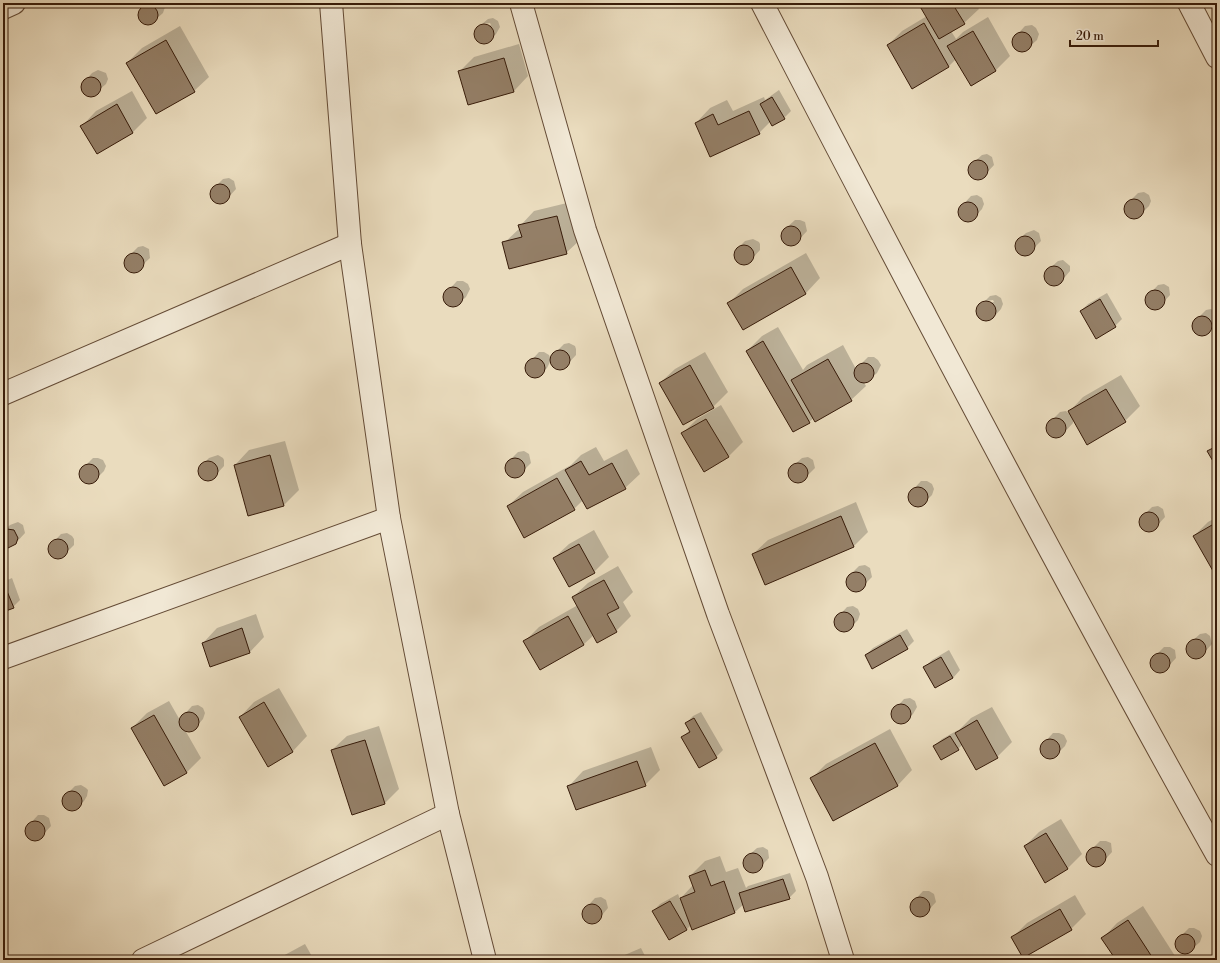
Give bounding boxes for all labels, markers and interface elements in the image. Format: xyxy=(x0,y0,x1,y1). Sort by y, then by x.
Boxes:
scale bar xyxy=(1070,22,1158,48)
text: 20 m xyxy=(1076,29,1104,44)

